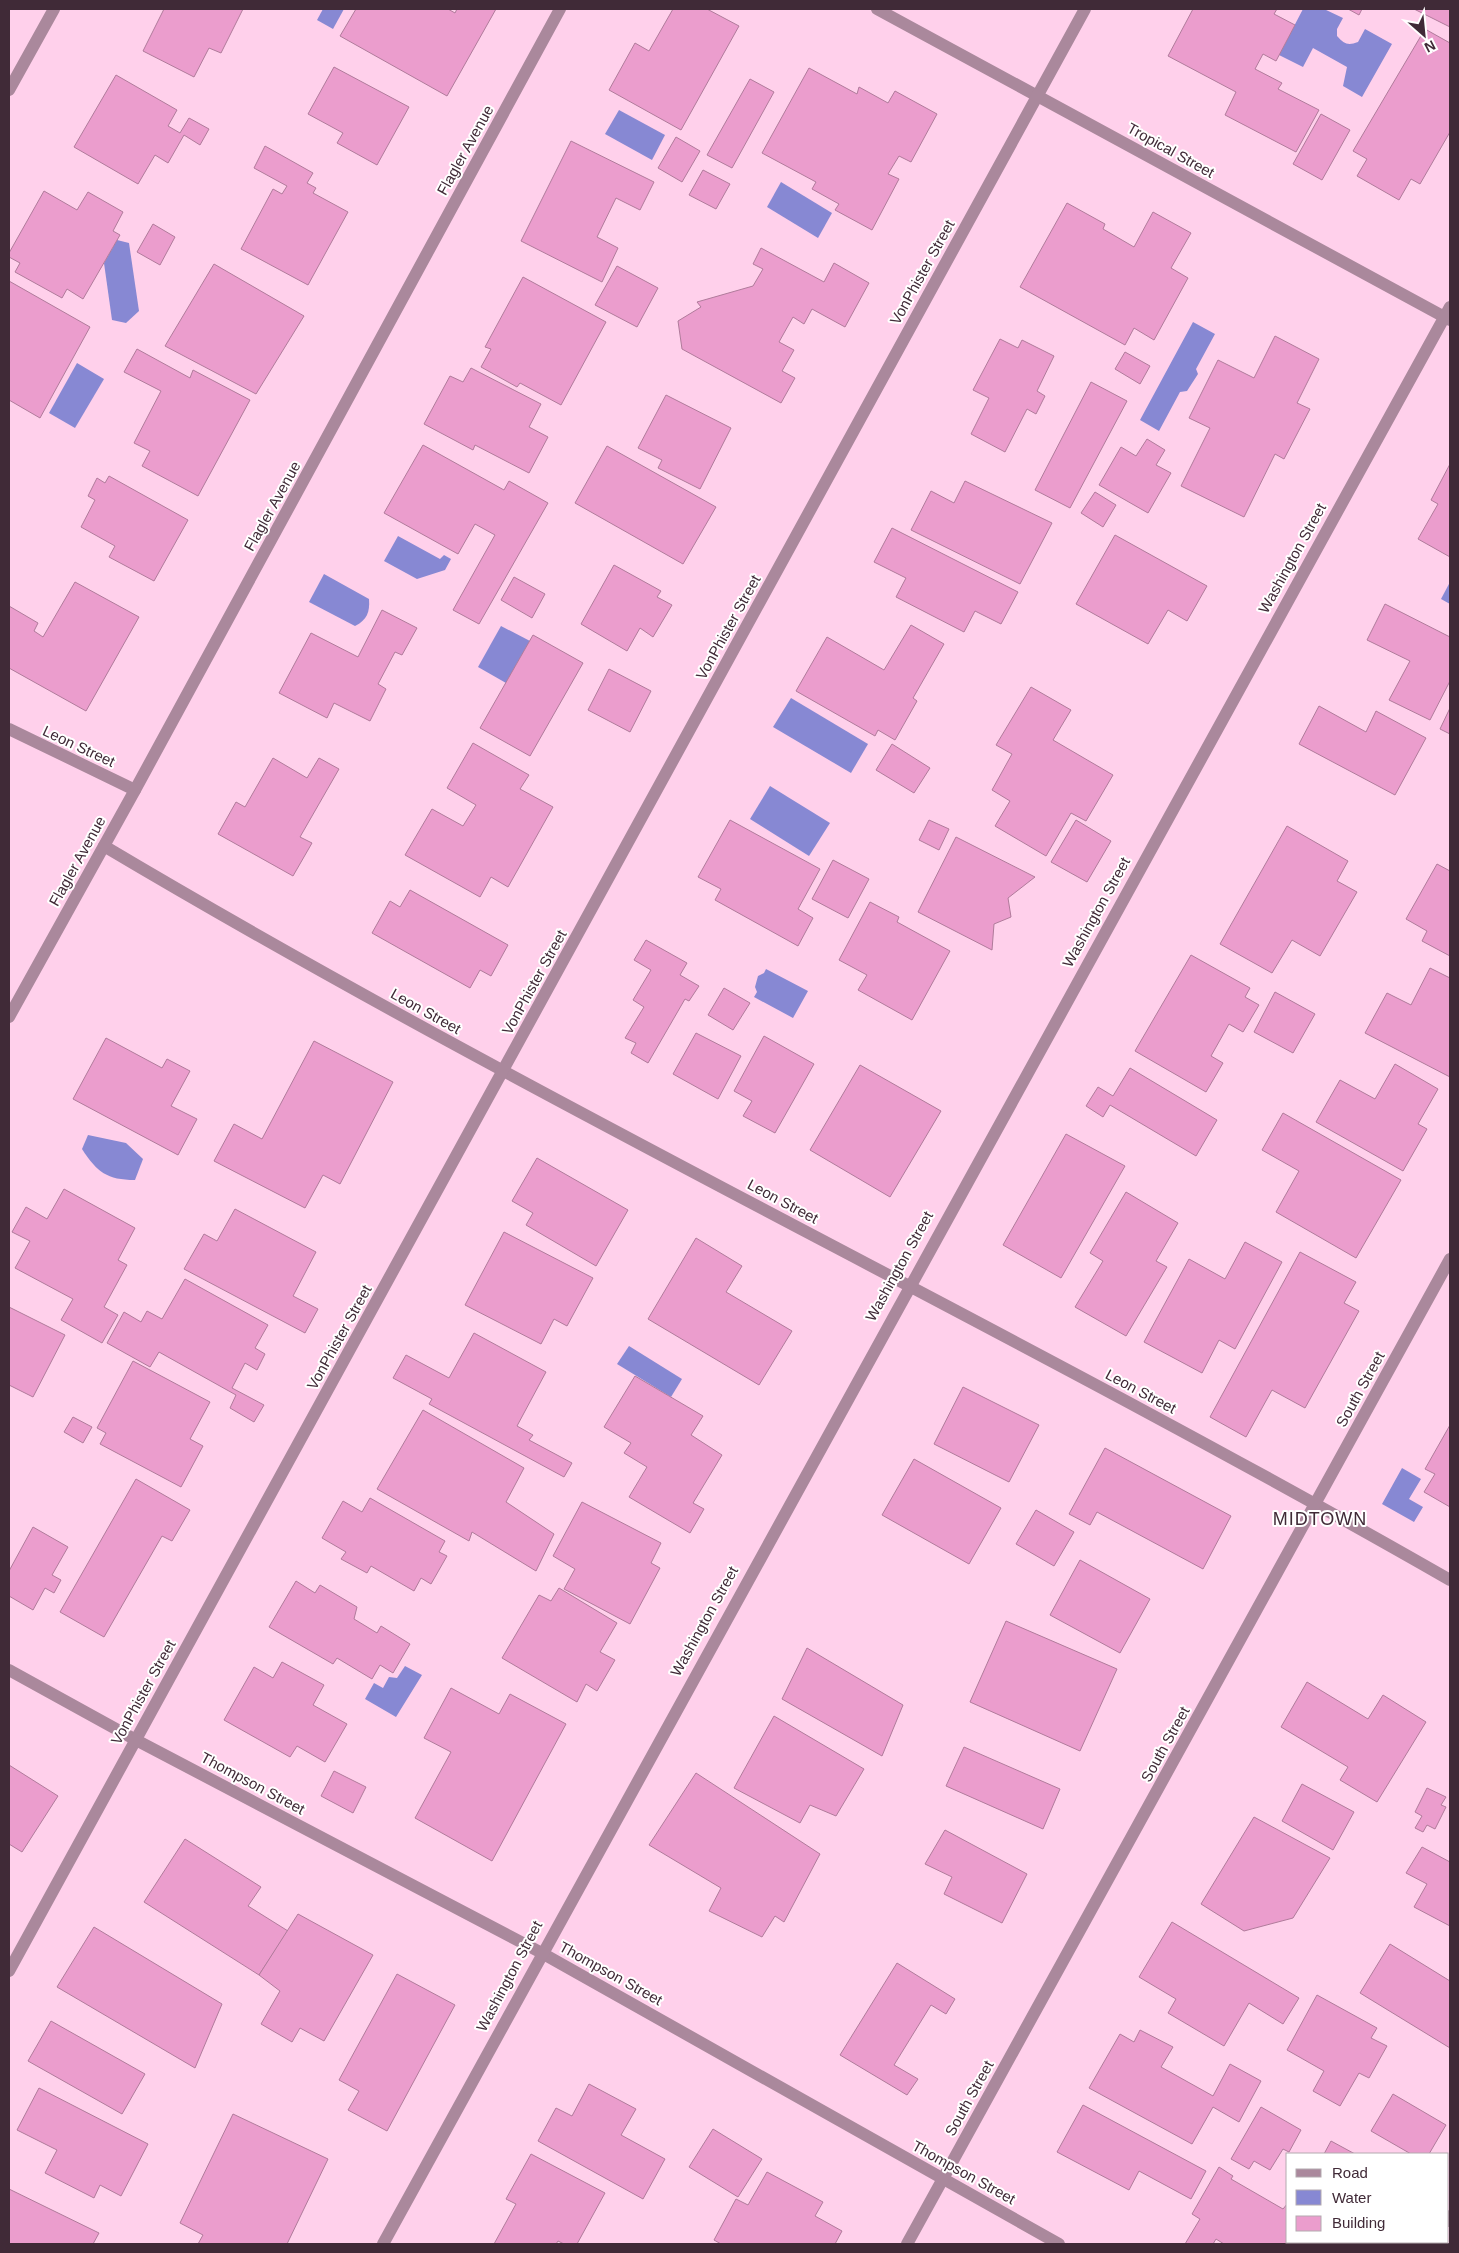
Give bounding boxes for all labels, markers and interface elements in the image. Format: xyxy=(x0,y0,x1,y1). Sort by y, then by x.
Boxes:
north arrow xyxy=(1399,10,1449,60)
text: N xyxy=(1422,37,1438,56)
street label: Flagler Avenue xyxy=(433,102,497,198)
street label: Tropical Street xyxy=(1124,119,1218,181)
street label: VonPhister Street xyxy=(886,216,958,327)
street label: Flagler Avenue xyxy=(240,458,304,554)
street label: Washington Street xyxy=(1255,499,1330,616)
street label: VonPhister Street xyxy=(692,571,764,682)
street label: Leon Street xyxy=(40,722,118,770)
street label: Flagler Avenue xyxy=(45,813,109,909)
street label: Washington Street xyxy=(1059,853,1134,970)
street label: VonPhister Street xyxy=(498,926,570,1037)
street label: Leon Street xyxy=(388,985,465,1038)
street label: Leon Street xyxy=(745,1175,822,1227)
street label: Washington Street xyxy=(862,1207,937,1324)
street label: VonPhister Street xyxy=(303,1281,375,1392)
street label: South Street xyxy=(1332,1348,1388,1430)
street label: Leon Street xyxy=(1103,1365,1180,1417)
district label: MIDTOWN xyxy=(1273,1509,1367,1529)
street label: Washington Street xyxy=(667,1562,742,1679)
street label: VonPhister Street xyxy=(107,1636,179,1747)
street label: South Street xyxy=(1137,1703,1193,1785)
street label: Thompson Street xyxy=(198,1748,309,1818)
street label: Washington Street xyxy=(473,1917,546,2034)
street label: Thompson Street xyxy=(557,1938,666,2009)
street label: South Street xyxy=(941,2057,997,2139)
street label: Thompson Street xyxy=(910,2137,1019,2208)
legend xyxy=(1286,2153,1449,2243)
text: Road xyxy=(1332,2164,1368,2181)
text: Water xyxy=(1332,2189,1371,2206)
text: Building xyxy=(1332,2214,1385,2231)

